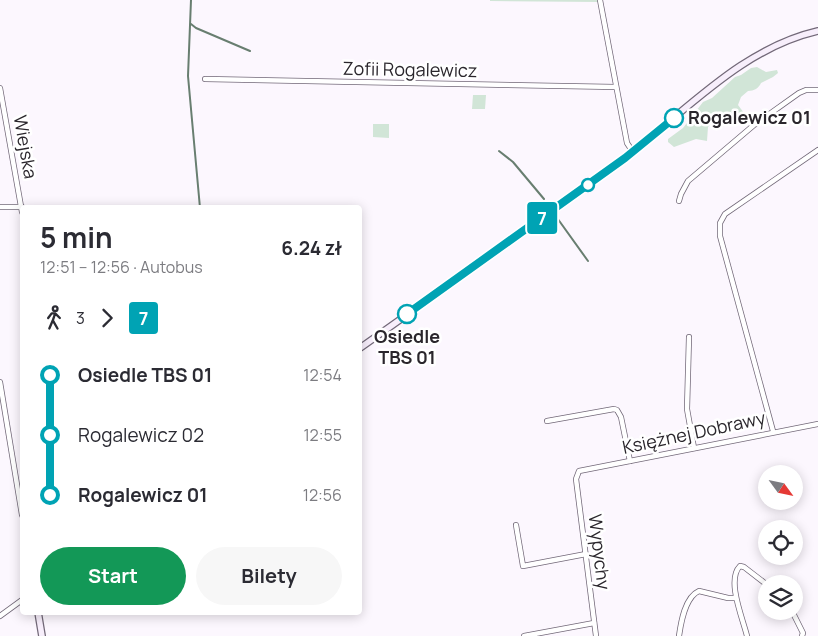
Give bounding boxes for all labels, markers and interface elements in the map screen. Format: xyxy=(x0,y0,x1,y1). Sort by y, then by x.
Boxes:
street label: Zofii Rogalewicz xyxy=(342,56,478,82)
place label: Rogalewicz 01 xyxy=(688,105,811,129)
marker: Rogalewicz 01 xyxy=(664,108,684,128)
street label: Wiejska xyxy=(9,113,43,180)
unlabelled marker xyxy=(581,178,595,192)
line badge: 7 xyxy=(526,202,558,234)
text: 7 xyxy=(537,206,547,230)
text: 5 min xyxy=(40,218,113,256)
text: 6.24 zł xyxy=(281,235,342,261)
text: 12:51 – 12:56 · Autobus xyxy=(40,256,203,278)
icon: walk xyxy=(40,304,68,332)
icon: forward xyxy=(93,304,121,332)
marker: Osiedle TBS 01 xyxy=(397,304,417,324)
text: 7 xyxy=(139,306,148,330)
text: 3 xyxy=(76,307,85,329)
place label: Osiedle TBS 01 xyxy=(374,324,440,369)
text: Osiedle TBS 01 xyxy=(78,362,212,388)
text: 12:54 xyxy=(303,364,342,386)
street label: Księżnej Dobrawy xyxy=(620,405,768,459)
text: Rogalewicz 02 xyxy=(78,422,204,448)
text: 12:55 xyxy=(303,424,342,446)
north arrow xyxy=(758,465,802,510)
map controls xyxy=(758,465,803,620)
text: Rogalewicz 01 xyxy=(78,482,208,508)
text: 12:56 xyxy=(303,484,342,506)
street label: Wypychy xyxy=(583,513,617,592)
button: locate xyxy=(758,520,803,565)
button: Start xyxy=(40,547,186,605)
button: Bilety xyxy=(196,547,342,605)
button: layers xyxy=(758,575,803,620)

